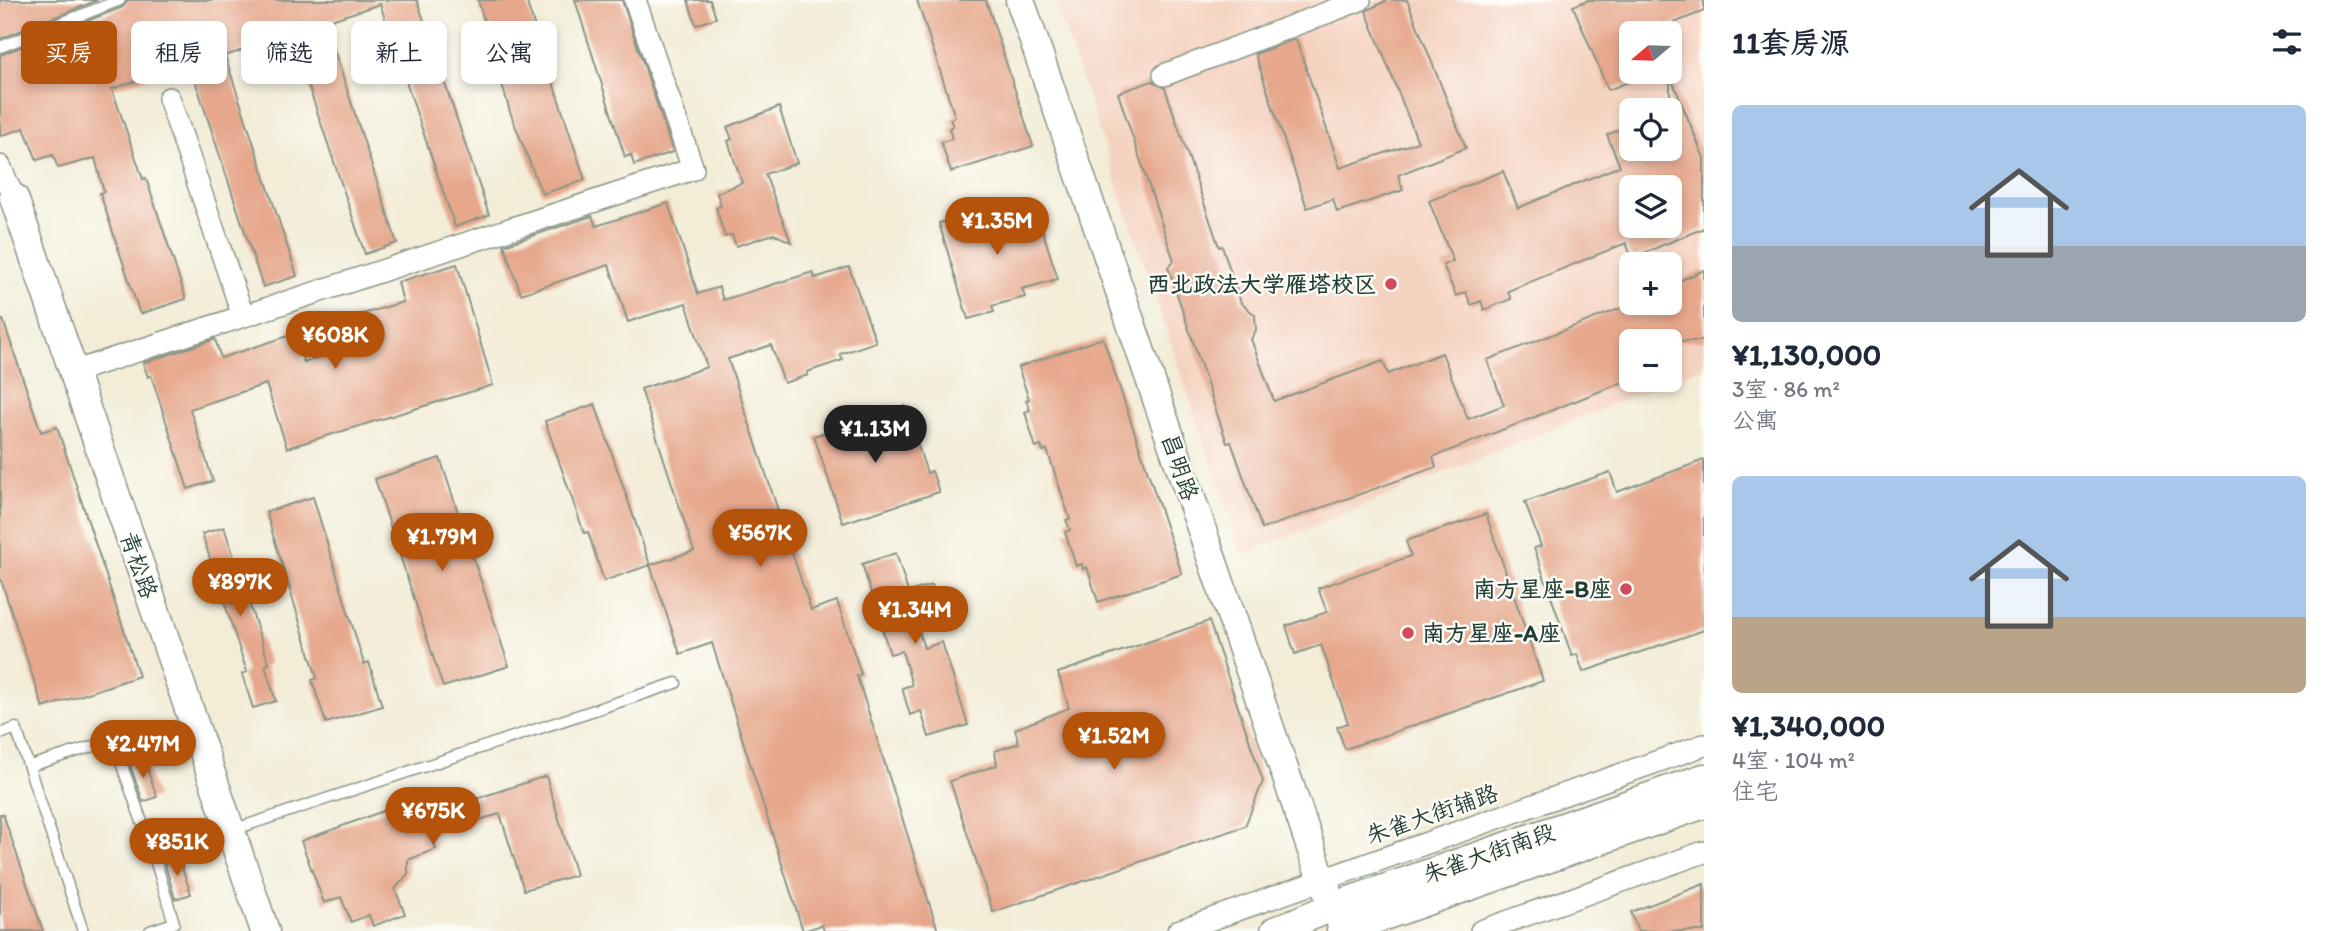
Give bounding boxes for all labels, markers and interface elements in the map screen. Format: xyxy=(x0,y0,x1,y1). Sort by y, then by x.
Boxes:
chip: 买房 xyxy=(21,21,117,84)
chip: 租房 xyxy=(131,21,227,84)
chip: 筛选 xyxy=(241,21,337,84)
chip: 新上 xyxy=(351,21,447,84)
chip: 公寓 xyxy=(461,21,557,84)
north arrow xyxy=(1619,21,1682,84)
map controls xyxy=(1619,21,1682,392)
icon: filters xyxy=(2268,23,2306,61)
text: 11套房源 xyxy=(1732,24,1850,61)
button: locate xyxy=(1619,98,1682,161)
icon: home xyxy=(1956,150,2082,276)
button: layers xyxy=(1619,175,1682,238)
pin: ¥1.35M xyxy=(940,198,1054,257)
text: ¥1.35M xyxy=(961,206,1033,234)
button: + xyxy=(1619,252,1682,315)
place label: 西北政法大学雁塔校区 xyxy=(1147,270,1377,298)
marker: 西北政法大学雁塔校区 xyxy=(1383,276,1399,292)
pin: ¥608K xyxy=(286,312,384,371)
text: ¥608K xyxy=(302,320,368,348)
button: − xyxy=(1619,329,1682,392)
text: ¥1,130,000 xyxy=(1732,336,1881,373)
text: 3室 · 86 m² xyxy=(1732,375,1840,403)
pin: ¥1.13M xyxy=(818,406,932,465)
text: 公寓 xyxy=(1732,406,1778,434)
text: ¥1.13M xyxy=(840,414,910,442)
street label: 昌明路 xyxy=(1156,430,1204,504)
pin: ¥567K xyxy=(711,510,809,569)
pin: ¥1.79M xyxy=(385,514,499,573)
text: ¥567K xyxy=(728,518,792,546)
icon: home xyxy=(1956,521,2082,647)
text: ¥1.79M xyxy=(407,522,477,550)
street label: 青松路 xyxy=(115,528,163,602)
pin: ¥897K xyxy=(191,558,289,618)
text: ¥897K xyxy=(208,567,272,595)
place label: 南方星座-B座 xyxy=(1473,575,1612,603)
marker: 南方星座-B座 xyxy=(1618,581,1634,597)
pin: ¥1.34M xyxy=(858,586,972,646)
text: ¥1.34M xyxy=(878,595,952,623)
place label: 南方星座-A座 xyxy=(1422,619,1561,647)
marker: 南方星座-A座 xyxy=(1400,625,1416,641)
text: ¥1,340,000 xyxy=(1732,707,1885,744)
pin: ¥1.52M xyxy=(1057,712,1171,772)
pin: ¥2.47M xyxy=(86,720,200,780)
text: ¥1.52M xyxy=(1078,721,1150,749)
text: ¥2.47M xyxy=(106,729,180,757)
text: 4室 · 104 m² xyxy=(1732,746,1855,774)
text: 住宅 xyxy=(1732,777,1778,805)
street label: 朱雀大街辅路 xyxy=(1362,778,1502,850)
pin: ¥675K xyxy=(384,788,482,847)
text: ¥675K xyxy=(401,796,465,824)
street label: 朱雀大街南段 xyxy=(1419,817,1559,889)
pin: ¥851K xyxy=(128,818,226,878)
text: ¥851K xyxy=(146,827,208,855)

